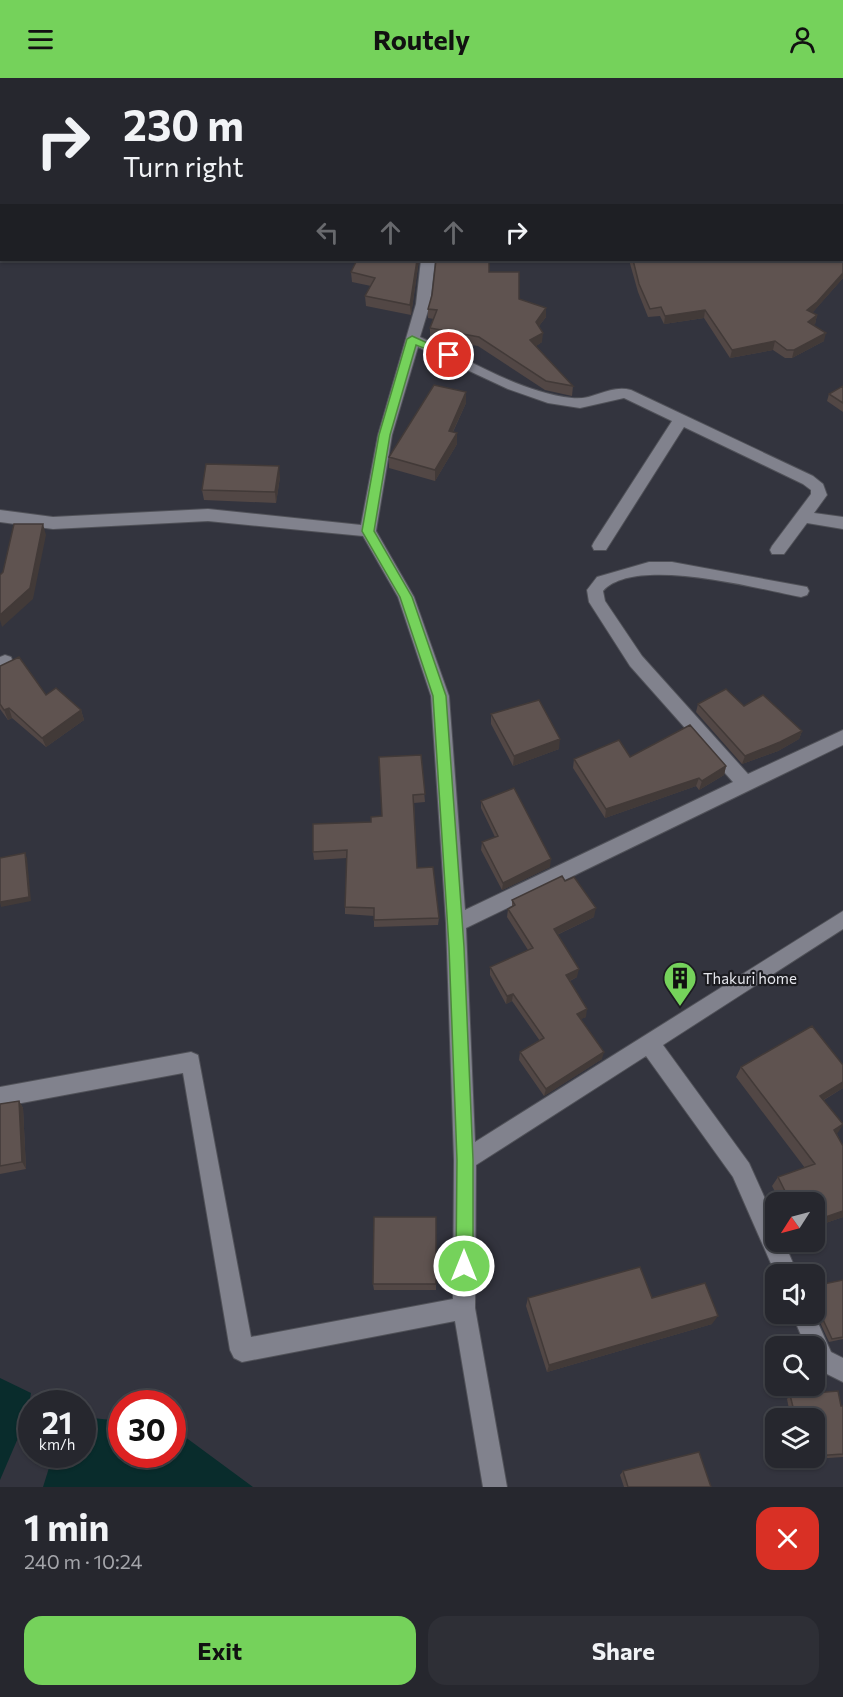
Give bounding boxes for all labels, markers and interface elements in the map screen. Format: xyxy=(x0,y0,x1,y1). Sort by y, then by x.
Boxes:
icon: menu xyxy=(24,23,57,56)
text: Routely xyxy=(373,23,470,56)
icon: person xyxy=(786,23,819,56)
text: 230 m xyxy=(123,98,244,150)
icon: right xyxy=(24,102,102,180)
text: Turn right xyxy=(123,150,243,183)
icon: left xyxy=(311,216,344,249)
icon: ahead xyxy=(374,216,407,249)
icon: ahead xyxy=(437,216,470,249)
icon: right xyxy=(500,216,533,249)
pin xyxy=(423,329,474,380)
icon: arrive xyxy=(432,338,465,371)
building icon: Thakuri home xyxy=(662,960,698,1007)
place label: Thakuri home xyxy=(703,969,797,987)
north arrow xyxy=(765,1192,825,1252)
map controls xyxy=(765,1192,825,1468)
position arrow xyxy=(432,1234,496,1298)
button: sound xyxy=(765,1264,825,1324)
button: search xyxy=(765,1336,825,1396)
speed limit sign: 30 xyxy=(108,1390,186,1468)
text: 21 xyxy=(42,1403,72,1440)
button: layers xyxy=(765,1408,825,1468)
text: km/h xyxy=(39,1435,75,1453)
text: 1 min xyxy=(24,1504,109,1548)
button: close xyxy=(756,1507,819,1570)
text: 240 m · 10:24 xyxy=(24,1549,143,1573)
button: Exit xyxy=(24,1616,416,1685)
button: Share xyxy=(428,1616,819,1685)

